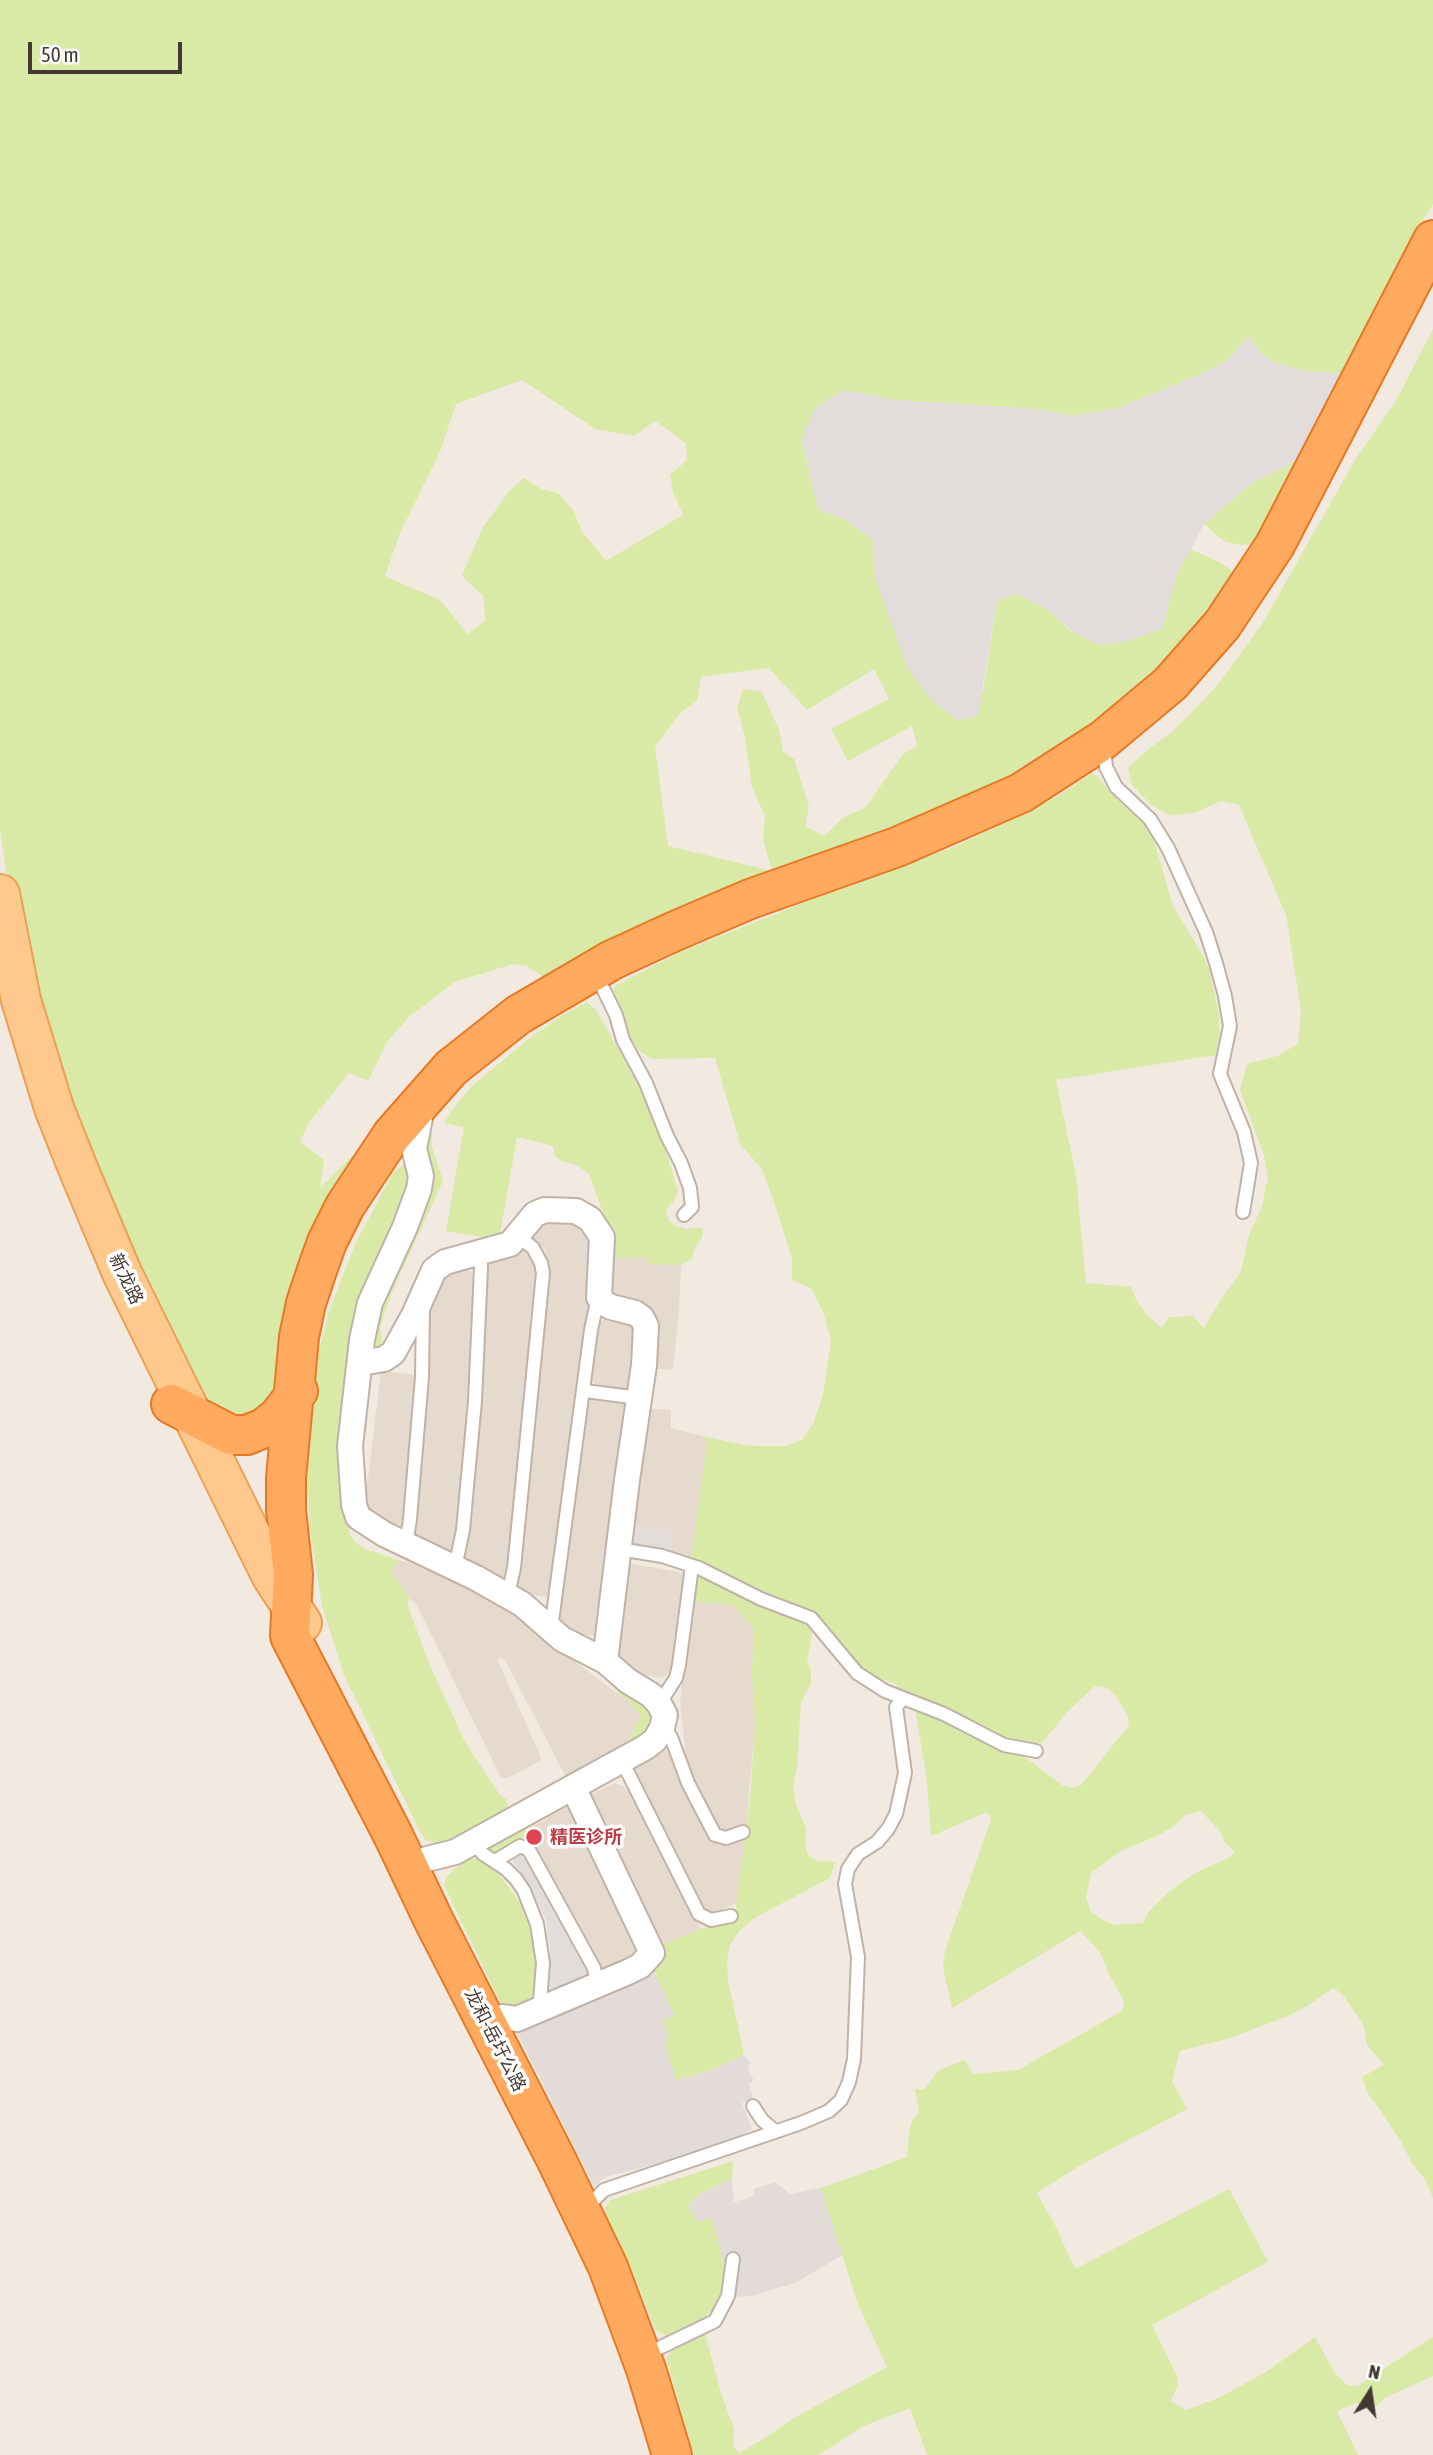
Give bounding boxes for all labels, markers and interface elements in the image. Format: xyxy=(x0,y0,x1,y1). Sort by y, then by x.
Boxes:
scale bar xyxy=(32,28,186,72)
text: 50 m xyxy=(41,42,79,66)
street label: 新龙路 xyxy=(104,1250,148,1308)
place label: 精医诊所 xyxy=(550,1826,622,1848)
marker: 精医诊所 xyxy=(524,1827,544,1847)
street label: 龙和-岳圩公路 xyxy=(460,1985,530,2095)
north arrow xyxy=(1335,2357,1405,2427)
text: N xyxy=(1367,2360,1382,2383)

